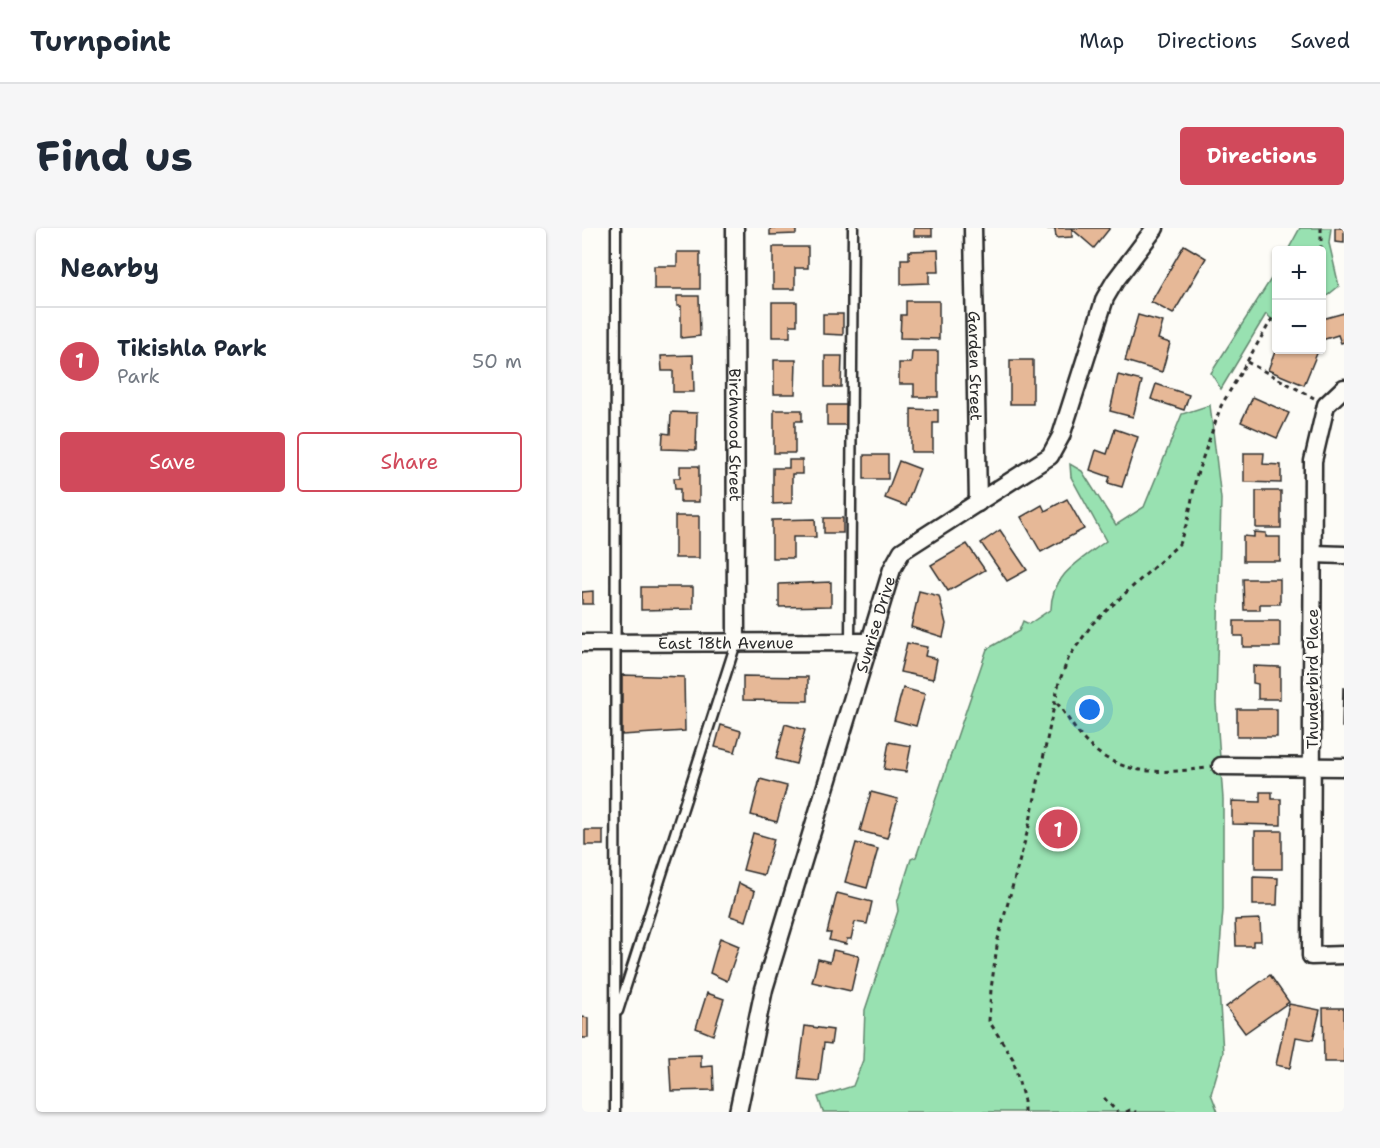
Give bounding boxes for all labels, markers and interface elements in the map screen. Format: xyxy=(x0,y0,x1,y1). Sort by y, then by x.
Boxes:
text: Turnpoint xyxy=(30,22,171,60)
text: Map xyxy=(1079,27,1124,55)
text: Directions xyxy=(1157,27,1257,55)
text: Saved xyxy=(1290,27,1350,55)
button: Directions xyxy=(1180,127,1344,185)
text: Find us xyxy=(36,128,193,184)
map controls xyxy=(1272,246,1326,354)
button: + xyxy=(1272,246,1326,300)
text: Nearby xyxy=(60,250,159,285)
button: − xyxy=(1272,300,1326,354)
street label: Garden Street xyxy=(964,311,987,421)
text: Tikishla Park xyxy=(117,334,267,363)
text: 1 xyxy=(75,348,84,374)
text: 50 m xyxy=(472,348,522,374)
text: Park xyxy=(117,363,160,389)
street label: Birchwood Street xyxy=(725,368,746,502)
button: Save xyxy=(60,432,285,492)
button: Share xyxy=(297,432,522,492)
street label: Sunrise Drive xyxy=(851,573,900,675)
street label: Thunderbird Place xyxy=(1302,609,1323,749)
street label: East 18th Avenue xyxy=(658,632,794,653)
your location xyxy=(1075,695,1104,724)
pin: 1 xyxy=(1038,806,1078,852)

